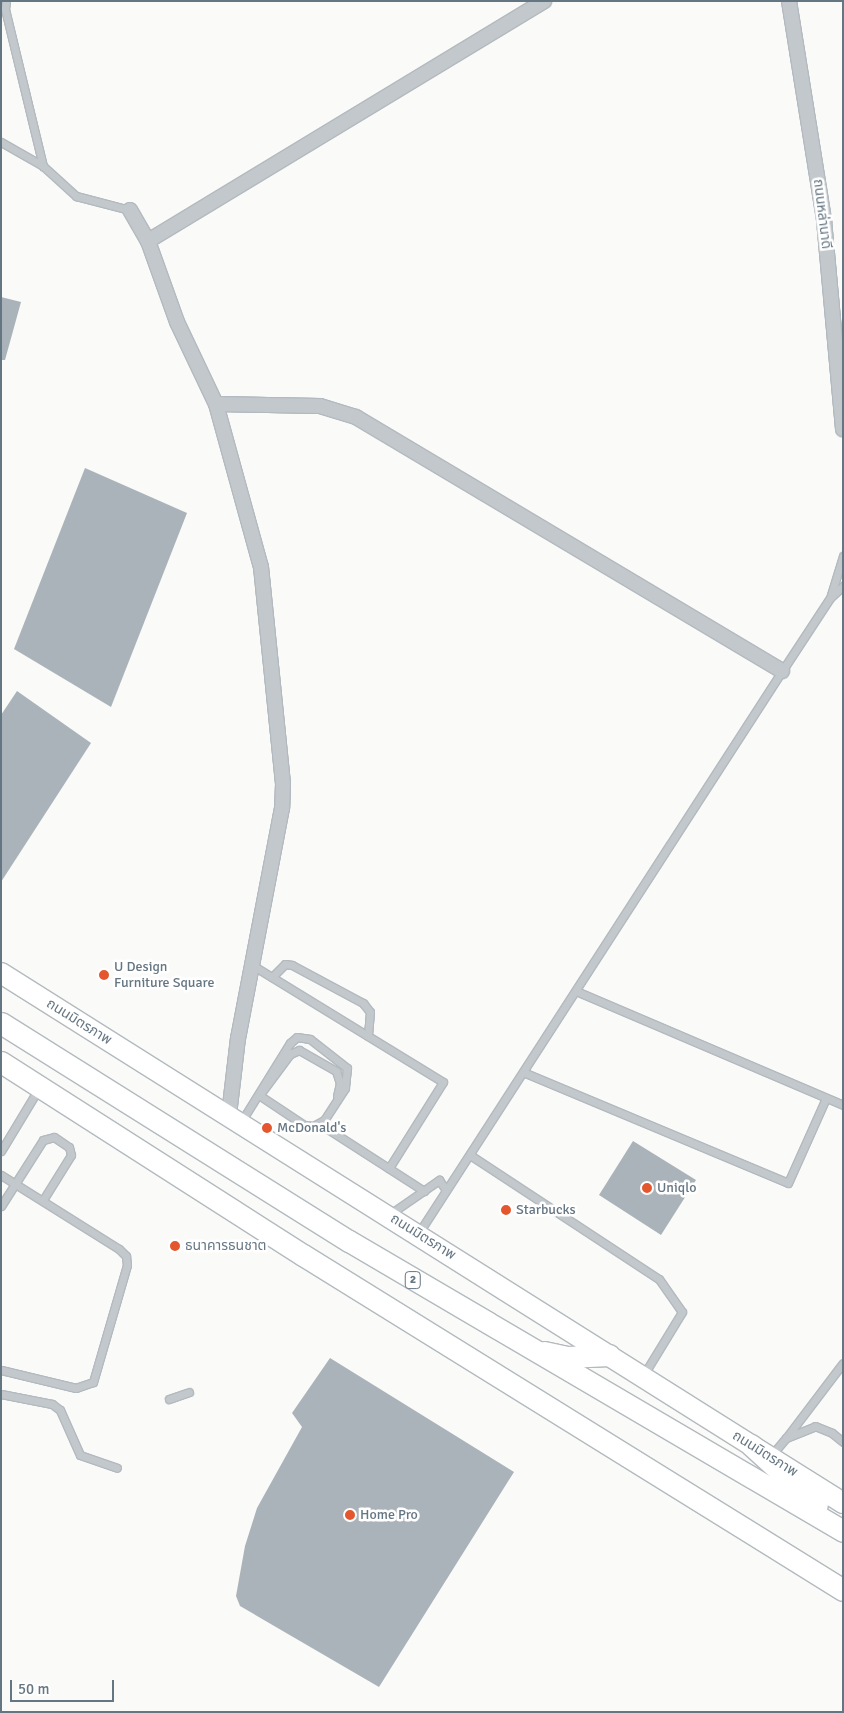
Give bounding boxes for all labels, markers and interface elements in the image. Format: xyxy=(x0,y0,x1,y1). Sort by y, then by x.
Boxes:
street label: ถนนหล่านาดี xyxy=(809,178,835,250)
place label: U Design Furniture Square xyxy=(114,959,214,992)
marker: U Design Furniture Square xyxy=(98,969,110,981)
street label: ถนนมิตรภาพ xyxy=(43,995,115,1049)
place label: McDonald's xyxy=(277,1120,346,1136)
marker: McDonald's xyxy=(261,1122,273,1134)
place label: Uniqlo xyxy=(657,1180,696,1196)
marker: Uniqlo xyxy=(641,1182,653,1194)
place label: Starbucks xyxy=(516,1202,576,1218)
marker: Starbucks xyxy=(500,1204,512,1216)
street label: ถนนมิตรภาพ xyxy=(387,1210,459,1264)
place label: ธนาคารธนชาต xyxy=(185,1238,266,1254)
marker: ธนาคารธนชาต xyxy=(169,1240,181,1252)
road number: 2 xyxy=(404,1270,422,1290)
street label: ถนนมิตรภาพ xyxy=(729,1427,801,1481)
place label: Home Pro xyxy=(360,1507,418,1523)
marker: Home Pro xyxy=(344,1509,356,1521)
scale bar xyxy=(12,1670,116,1702)
text: 50 m xyxy=(18,1680,49,1698)

